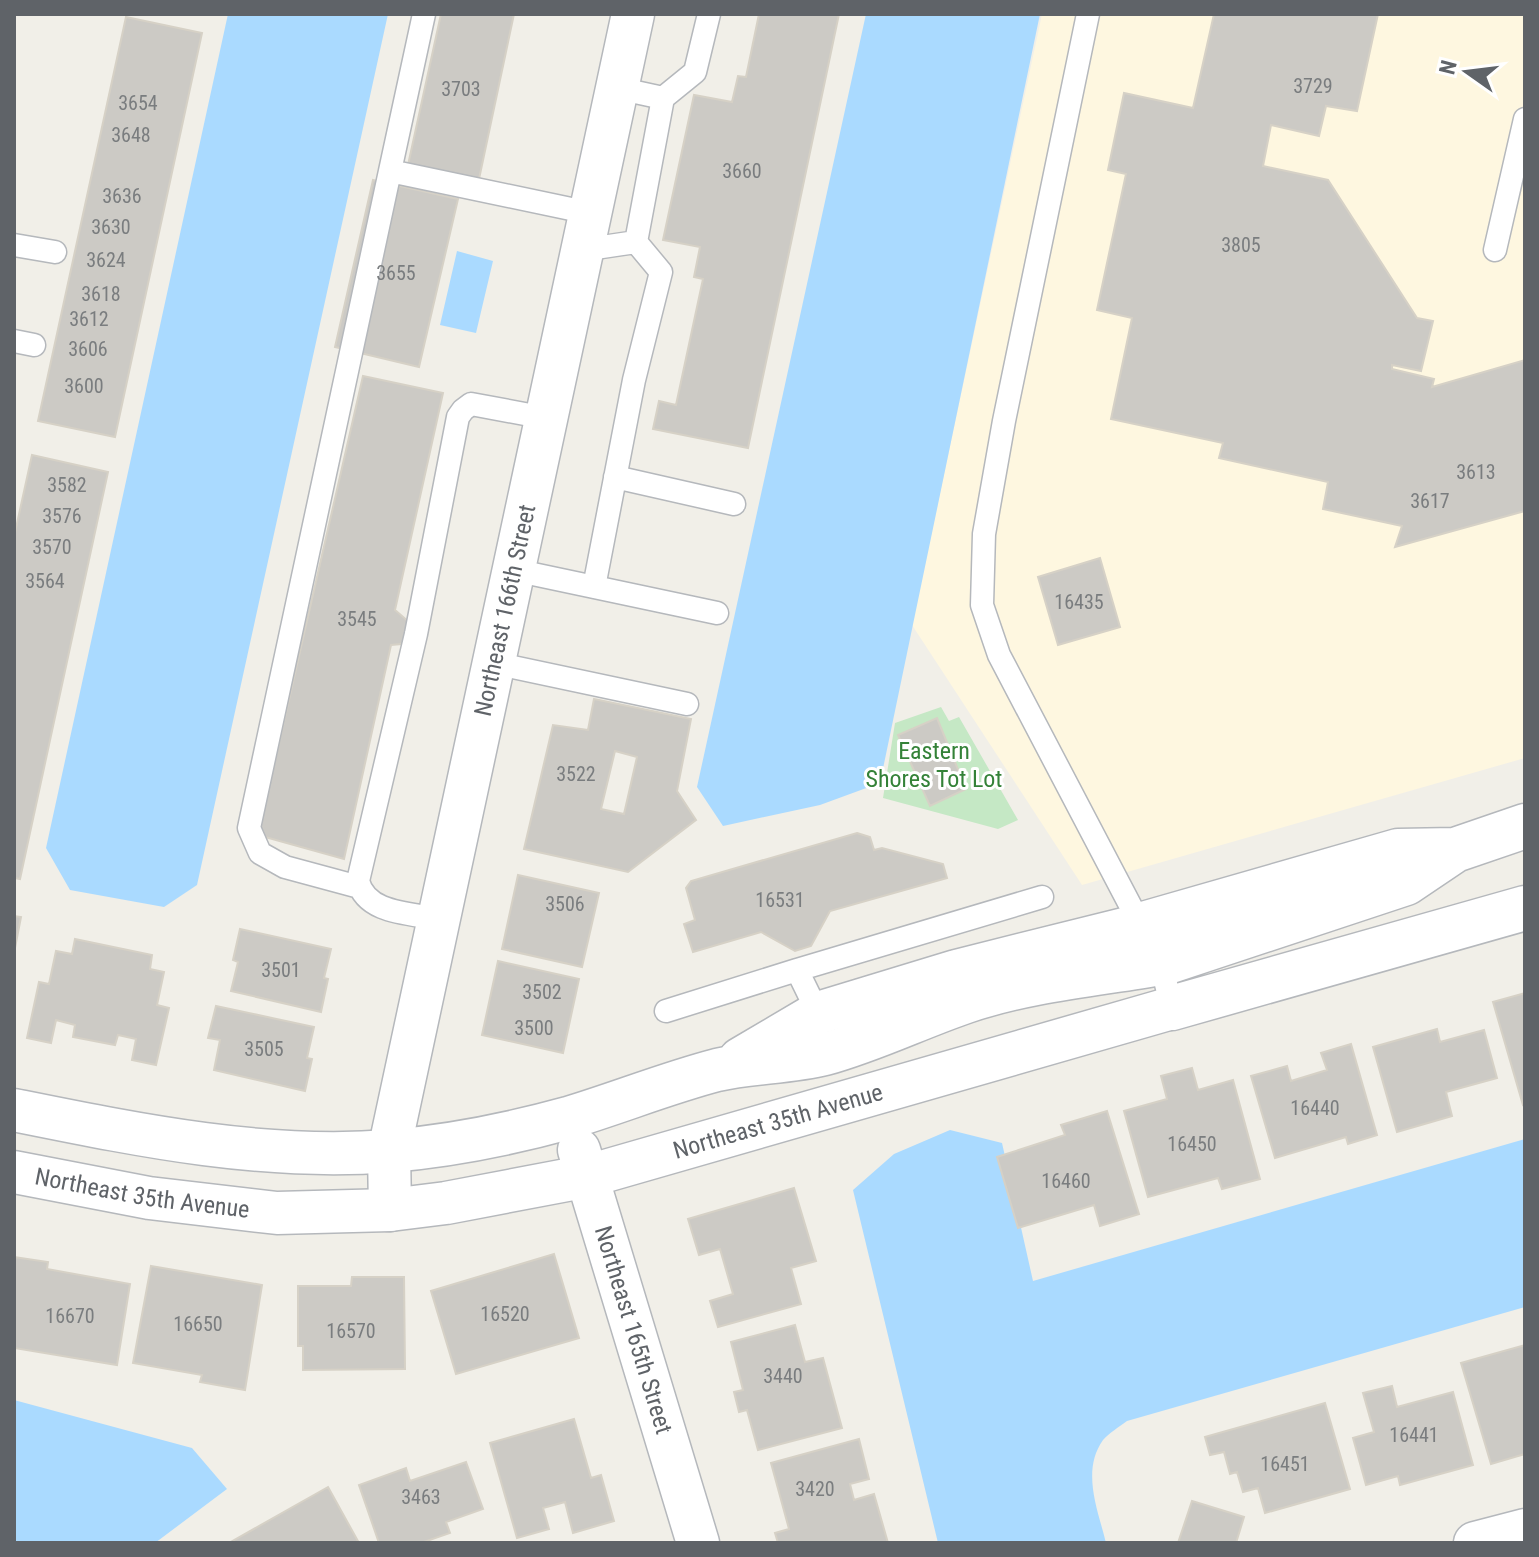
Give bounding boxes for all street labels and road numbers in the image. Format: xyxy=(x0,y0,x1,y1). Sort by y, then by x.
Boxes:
street label: Northeast 166th Street xyxy=(469,502,541,719)
street label: Northeast 35th Avenue xyxy=(670,1078,886,1165)
street label: Northeast 35th Avenue xyxy=(33,1162,251,1224)
street label: Northeast 165th Street xyxy=(589,1223,678,1437)

